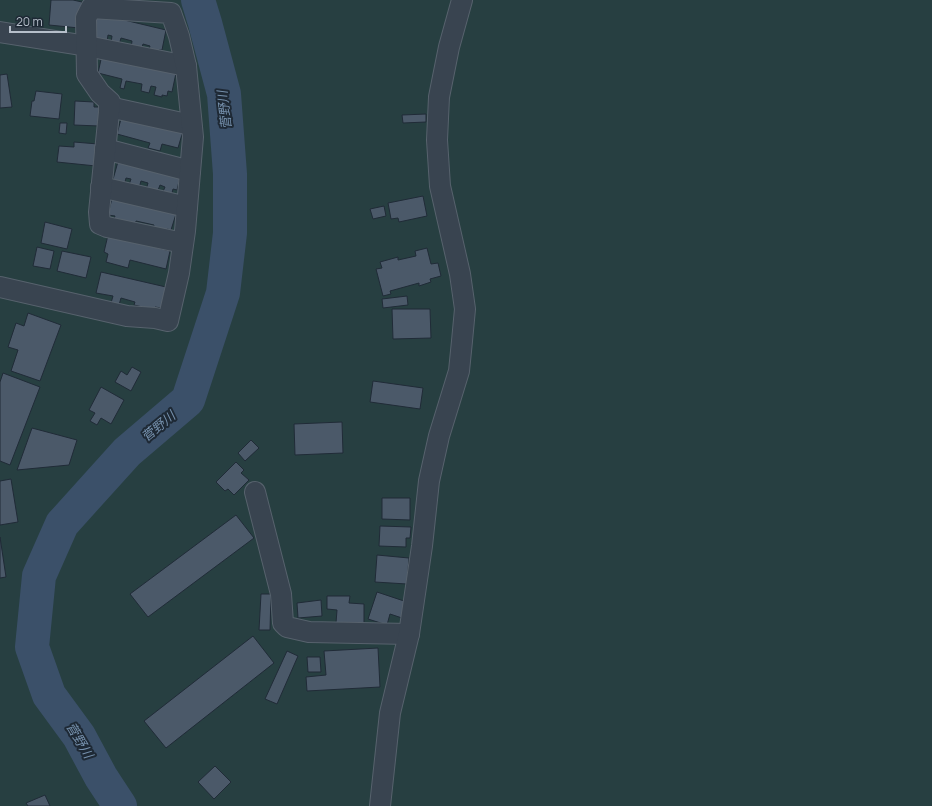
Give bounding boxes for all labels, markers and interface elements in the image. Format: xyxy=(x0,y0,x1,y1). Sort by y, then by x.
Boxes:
scale bar xyxy=(10,8,66,34)
text: 20 m xyxy=(16,13,43,30)
water label: 菅野川 xyxy=(212,88,235,130)
water label: 菅野川 xyxy=(137,405,180,445)
water label: 菅野川 xyxy=(62,719,99,763)

